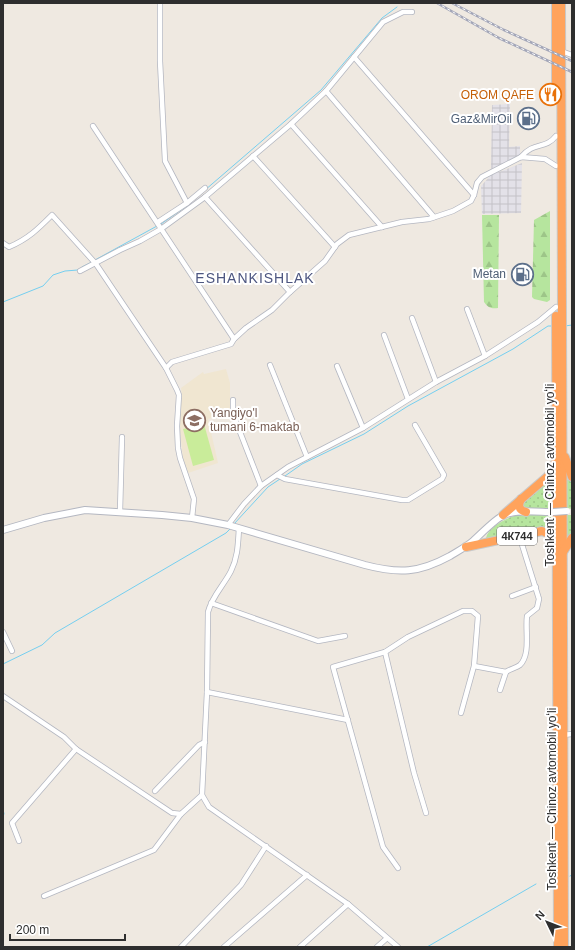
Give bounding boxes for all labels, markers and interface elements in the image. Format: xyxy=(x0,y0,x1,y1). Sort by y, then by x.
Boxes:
restaurant icon: OROM QAFE xyxy=(537,82,563,108)
place label: OROM QAFE xyxy=(461,88,534,102)
fuel station icon: Gaz&MirOil xyxy=(515,106,541,132)
place label: Gaz&MirOil xyxy=(451,112,512,126)
fuel station icon: Metan xyxy=(509,261,535,287)
place label: Metan xyxy=(473,267,506,281)
district label: ESHANKISHLAK xyxy=(195,270,315,286)
street label: Toshkent — Chinoz avtomobil yoʻli xyxy=(543,384,557,566)
place label: Yangiyo'l tumani 6-maktab xyxy=(210,406,300,434)
school or university icon: Yangiyo'l tumani 6-maktab xyxy=(181,407,207,433)
road number: 4К744 xyxy=(497,527,537,545)
street label: Toshkent — Chinoz avtomobil yoʻli xyxy=(545,708,559,890)
north arrow xyxy=(527,902,567,942)
text: N xyxy=(533,908,547,922)
scale bar xyxy=(10,916,125,942)
text: 200 m xyxy=(16,923,49,937)

